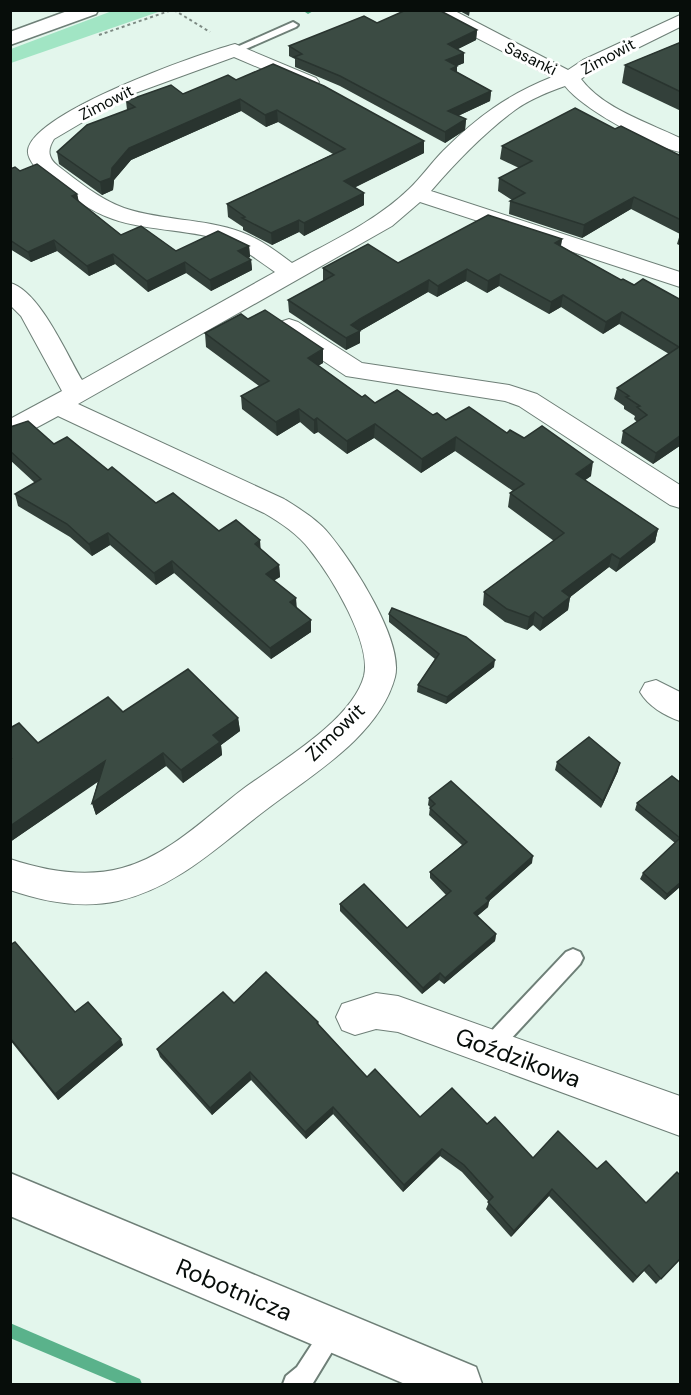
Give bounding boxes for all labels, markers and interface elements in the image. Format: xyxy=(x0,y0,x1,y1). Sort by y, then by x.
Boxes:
street label: Zimowit xyxy=(578,33,639,79)
street label: Sasanki xyxy=(501,37,560,80)
street label: Zimowit xyxy=(76,80,137,125)
street label: Zimowit xyxy=(300,697,370,767)
street label: Goździkowa xyxy=(451,1021,585,1095)
street label: Robotnicza xyxy=(171,1251,297,1328)

